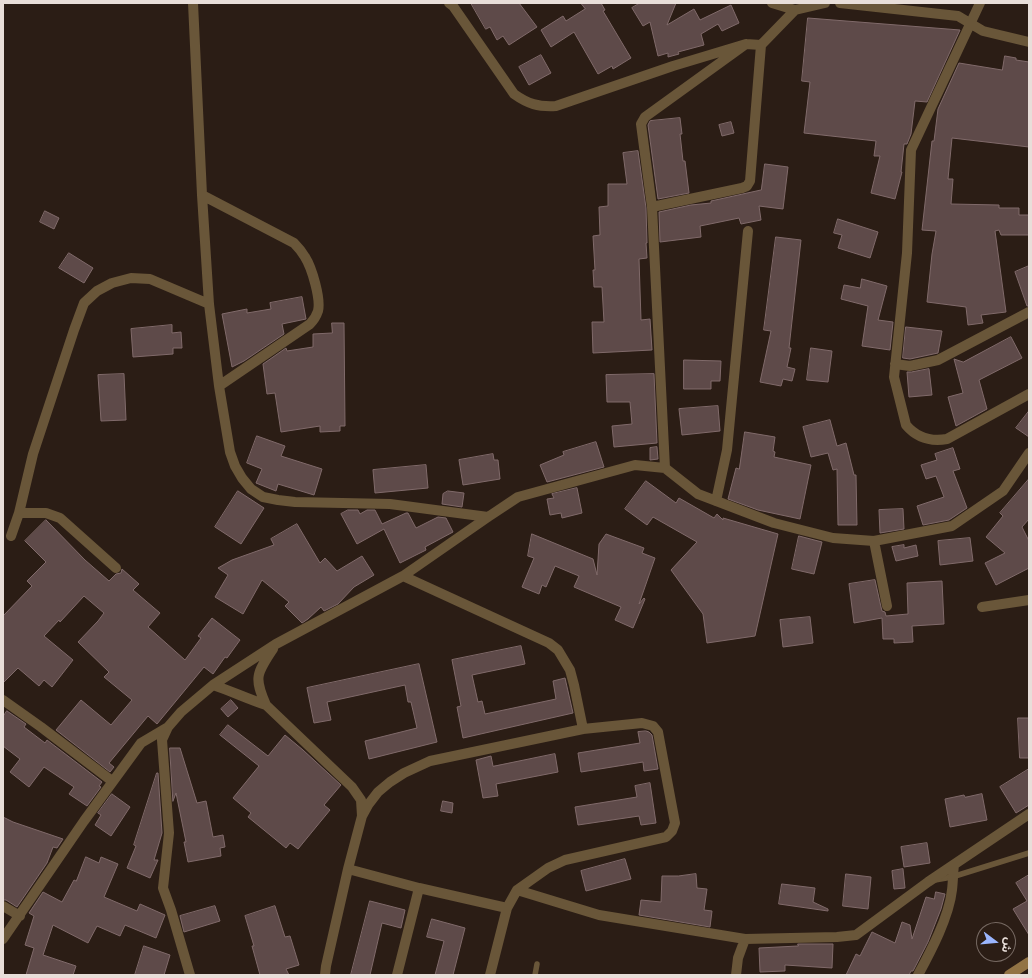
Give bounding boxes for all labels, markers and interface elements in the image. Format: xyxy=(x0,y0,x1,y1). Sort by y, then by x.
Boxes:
north arrow xyxy=(976,922,1016,962)
text: ش xyxy=(999,936,1015,954)

